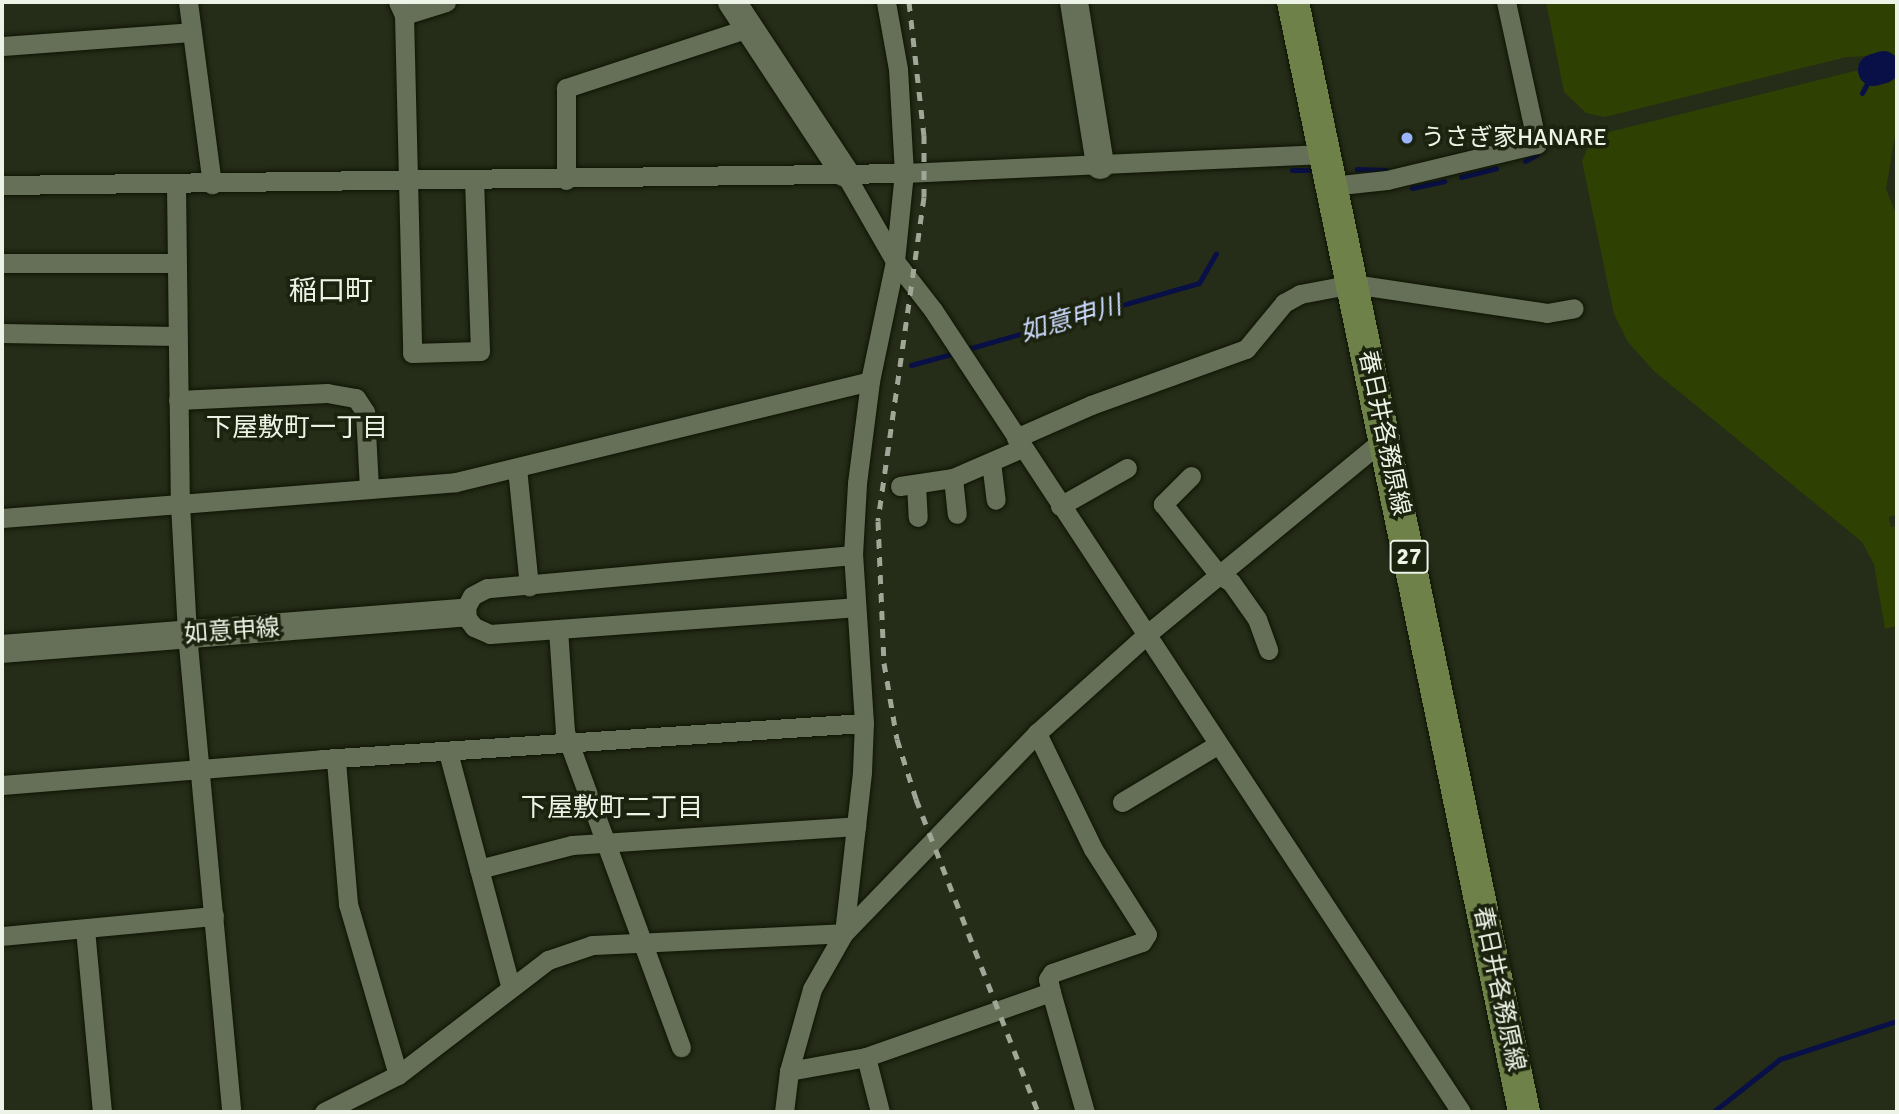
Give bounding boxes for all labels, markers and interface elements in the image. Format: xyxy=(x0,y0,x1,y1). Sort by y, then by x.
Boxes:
place label: うさぎ家HANARE xyxy=(1421,124,1607,152)
marker: うさぎ家HANARE xyxy=(1399,130,1415,146)
district label: 稲口町 xyxy=(289,274,373,308)
water label: 如意申川 xyxy=(1017,291,1125,349)
street label: 春日井各務原線 xyxy=(1352,348,1416,518)
district label: 下屋敷町一丁目 xyxy=(206,413,388,445)
road number: 27 xyxy=(1388,538,1430,576)
street label: 如意申線 xyxy=(183,613,281,649)
district label: 下屋敷町二丁目 xyxy=(521,793,703,825)
street label: 春日井各務原線 xyxy=(1467,904,1531,1074)

